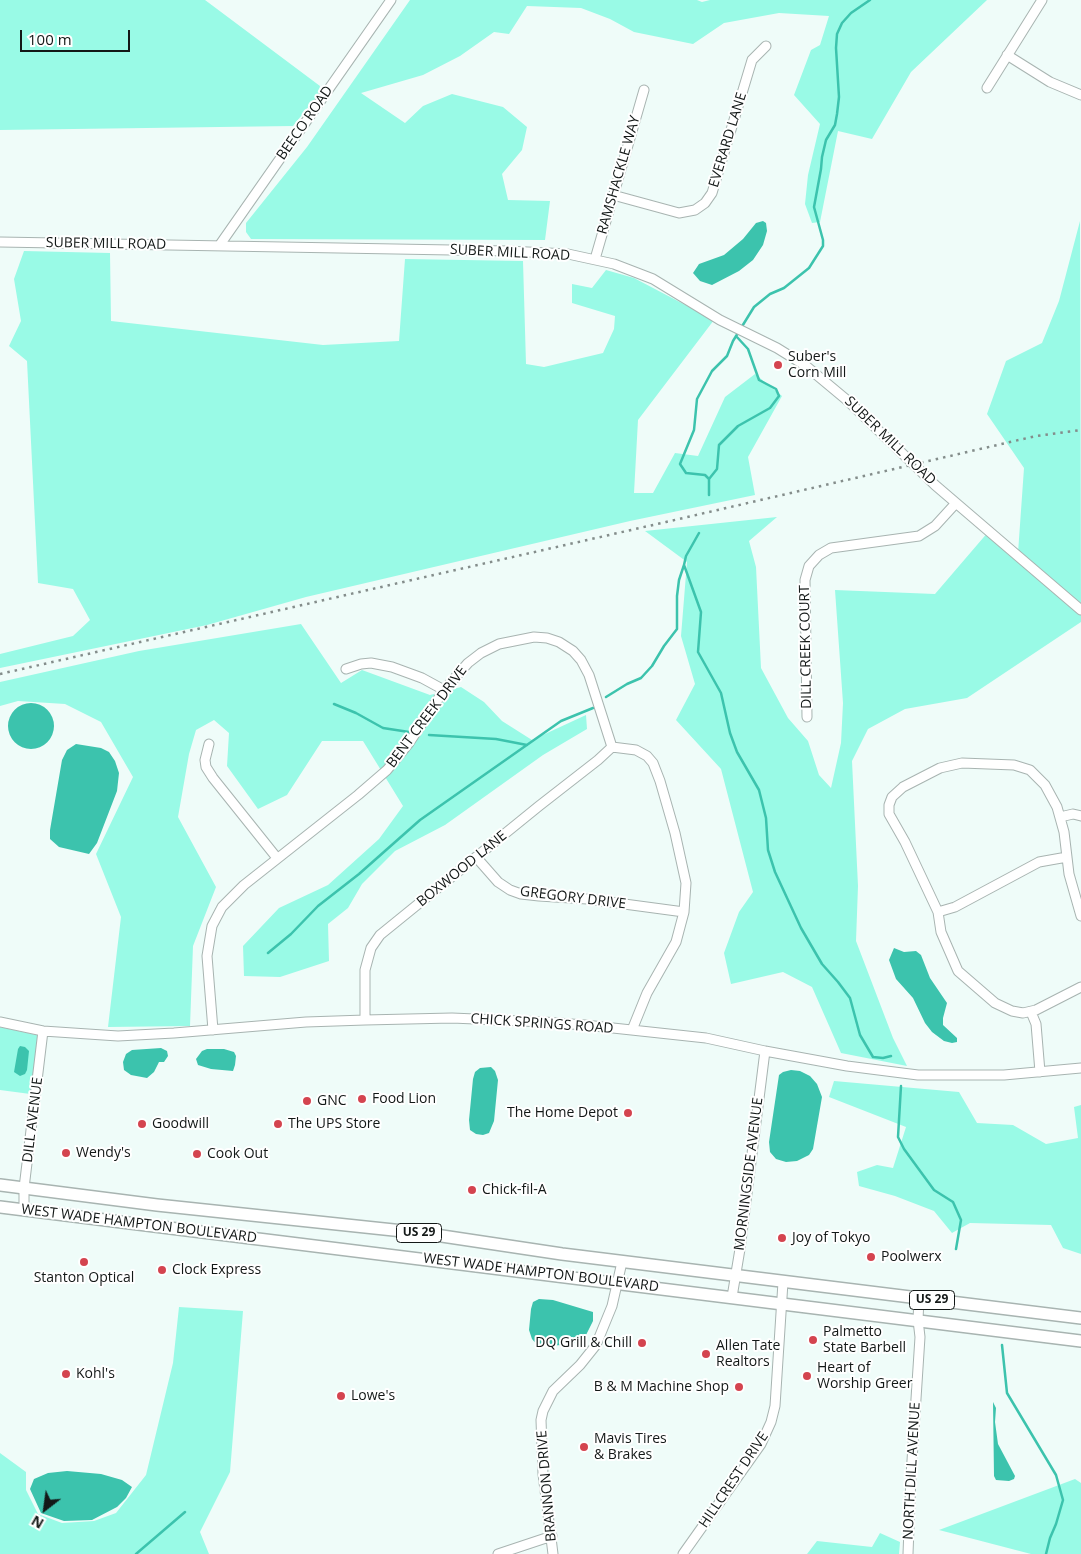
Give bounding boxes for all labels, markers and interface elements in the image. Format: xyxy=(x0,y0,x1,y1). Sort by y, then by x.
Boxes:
scale bar xyxy=(22,20,132,52)
text: 100 m xyxy=(28,29,72,49)
street label: BEECO ROAD xyxy=(273,83,337,163)
street label: EVERARD LANE xyxy=(706,91,750,189)
street label: RAMSHACKLE WAY xyxy=(594,114,644,236)
street label: SUBER MILL ROAD xyxy=(46,235,166,253)
street label: SUBER MILL ROAD xyxy=(450,241,570,265)
place label: Suber's Corn Mill xyxy=(788,349,846,382)
marker: Suber's Corn Mill xyxy=(772,359,784,371)
street label: SUBER MILL ROAD xyxy=(841,393,939,489)
street label: DILL CREEK COURT xyxy=(797,585,815,709)
street label: BENT CREEK DRIVE xyxy=(383,663,471,771)
street label: BOXWOOD LANE xyxy=(414,828,510,910)
street label: GREGORY DRIVE xyxy=(519,883,627,913)
street label: CHICK SPRINGS ROAD xyxy=(470,1011,614,1037)
street label: DILL AVENUE xyxy=(19,1076,47,1164)
place label: Food Lion xyxy=(372,1091,436,1107)
place label: GNC xyxy=(317,1093,347,1109)
marker: Food Lion xyxy=(356,1093,368,1105)
marker: GNC xyxy=(301,1095,313,1107)
street label: MORNINGSIDE AVENUE xyxy=(731,1097,767,1251)
place label: The Home Depot xyxy=(507,1105,618,1121)
marker: The Home Depot xyxy=(622,1107,634,1119)
place label: Goodwill xyxy=(152,1116,209,1132)
place label: The UPS Store xyxy=(288,1116,380,1132)
marker: Goodwill xyxy=(136,1118,148,1130)
marker: The UPS Store xyxy=(272,1118,284,1130)
place label: Wendy's xyxy=(76,1145,131,1161)
place label: Cook Out xyxy=(207,1146,268,1162)
marker: Wendy's xyxy=(60,1147,72,1159)
marker: Cook Out xyxy=(191,1148,203,1160)
place label: Chick-fil-A xyxy=(482,1182,547,1198)
marker: Chick-fil-A xyxy=(466,1184,478,1196)
street label: WEST WADE HAMPTON BOULEVARD xyxy=(20,1201,258,1247)
road number: US 29 xyxy=(396,1224,442,1242)
place label: Joy of Tokyo xyxy=(792,1230,871,1246)
marker: Joy of Tokyo xyxy=(776,1232,788,1244)
place label: Poolwerx xyxy=(881,1249,942,1265)
street label: WEST WADE HAMPTON BOULEVARD xyxy=(422,1250,660,1296)
marker: Poolwerx xyxy=(865,1251,877,1263)
marker: Stanton Optical xyxy=(78,1256,90,1268)
place label: Clock Express xyxy=(172,1262,261,1278)
marker: Clock Express xyxy=(156,1264,168,1276)
place label: Stanton Optical xyxy=(34,1270,134,1286)
road number: US 29 xyxy=(910,1290,954,1310)
place label: Palmetto State Barbell xyxy=(823,1324,906,1356)
marker: Palmetto State Barbell xyxy=(807,1334,819,1346)
place label: DQ Grill & Chill xyxy=(535,1335,632,1351)
marker: DQ Grill & Chill xyxy=(636,1337,648,1349)
place label: Allen Tate Realtors xyxy=(716,1338,780,1370)
marker: Allen Tate Realtors xyxy=(700,1348,712,1360)
place label: Heart of Worship Greer xyxy=(817,1360,912,1392)
place label: Kohl's xyxy=(76,1366,115,1382)
marker: Kohl's xyxy=(60,1368,72,1380)
marker: Heart of Worship Greer xyxy=(801,1370,813,1382)
place label: B & M Machine Shop xyxy=(594,1379,729,1395)
marker: B & M Machine Shop xyxy=(733,1381,745,1393)
place label: Lowe's xyxy=(351,1388,395,1404)
marker: Lowe's xyxy=(335,1390,347,1402)
street label: NORTH DILL AVENUE xyxy=(900,1402,924,1540)
street label: HILLCREST DRIVE xyxy=(696,1429,772,1531)
street label: BRANNON DRIVE xyxy=(534,1430,560,1542)
place label: Mavis Tires & Brakes xyxy=(594,1431,667,1464)
marker: Mavis Tires & Brakes xyxy=(578,1441,590,1453)
north arrow xyxy=(20,1484,70,1534)
text: N xyxy=(28,1511,47,1534)

